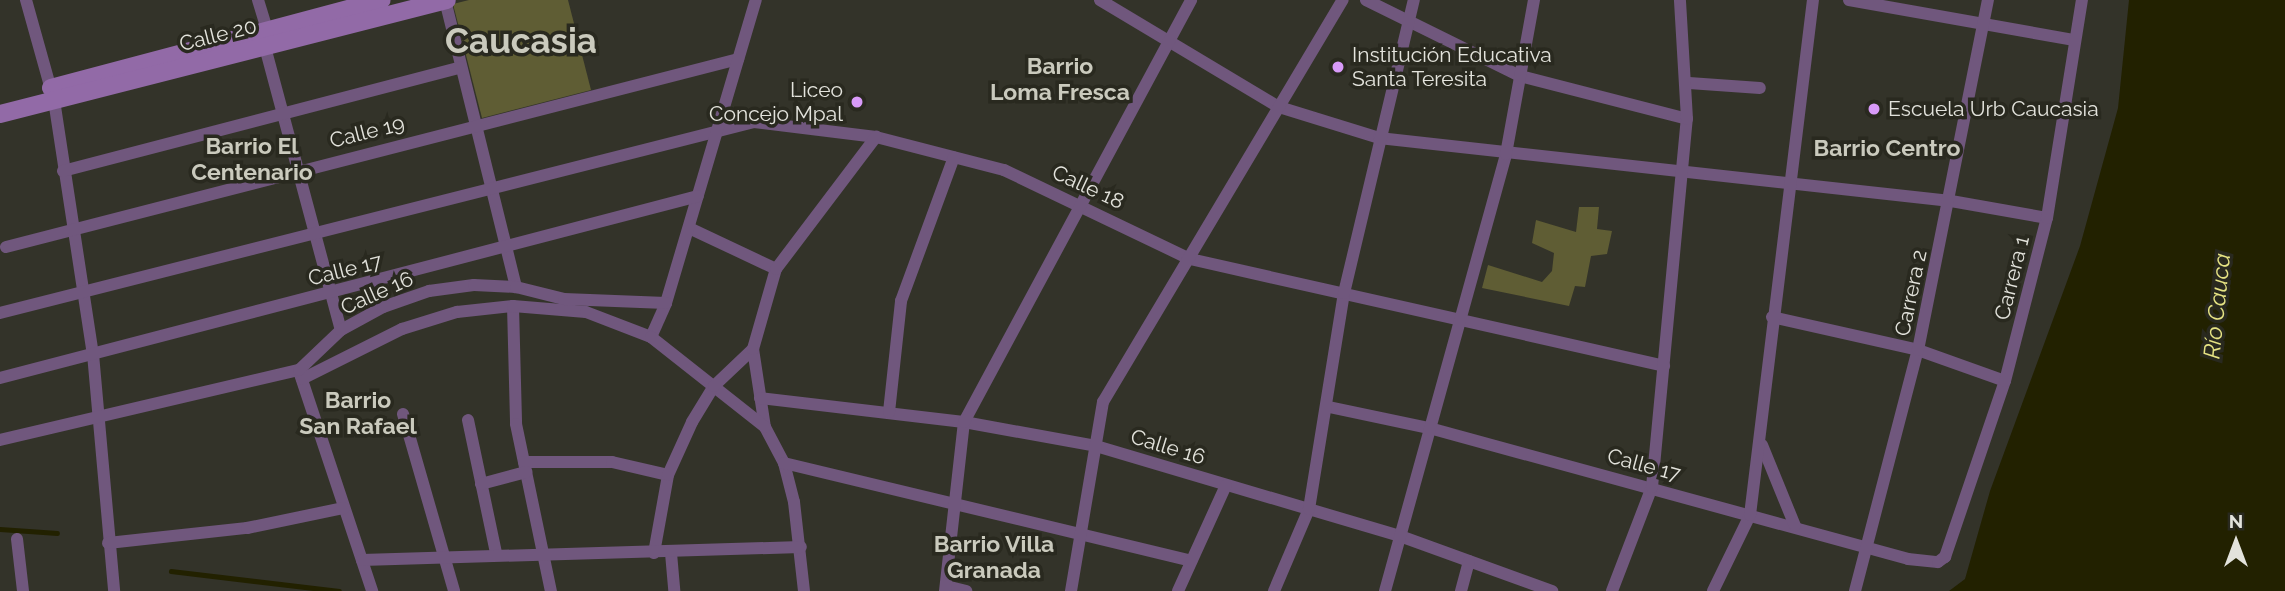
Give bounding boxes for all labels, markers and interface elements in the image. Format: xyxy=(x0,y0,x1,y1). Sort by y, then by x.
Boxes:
street label: Calle 20 xyxy=(177,13,259,57)
district label: Caucasia xyxy=(445,20,597,62)
place label: Institución Educativa Santa Teresita xyxy=(1352,42,1552,92)
district label: Barrio Loma Fresca xyxy=(990,52,1130,106)
marker: Institución Educativa Santa Teresita xyxy=(1330,59,1346,75)
place label: Liceo Concejo Mpal xyxy=(709,77,843,127)
marker: Liceo Concejo Mpal xyxy=(849,94,865,110)
place label: Escuela Urb Caucasia xyxy=(1888,96,2099,122)
marker: Escuela Urb Caucasia xyxy=(1866,101,1882,117)
street label: Calle 19 xyxy=(327,111,407,153)
district label: Barrio El Centenario xyxy=(191,132,313,186)
district label: Barrio Centro xyxy=(1814,134,1960,162)
street label: Calle 18 xyxy=(1048,159,1128,215)
street label: Carrera 1 xyxy=(1989,233,2035,323)
street label: Carrera 2 xyxy=(1890,248,1932,338)
street label: Calle 17 xyxy=(306,249,384,291)
water label: Río Cauca xyxy=(2198,252,2236,360)
street label: Calle 16 xyxy=(337,266,417,320)
district label: Barrio San Rafael xyxy=(299,386,417,440)
street label: Calle 16 xyxy=(1128,424,1208,470)
street label: Calle 17 xyxy=(1604,443,1684,487)
north arrow xyxy=(2201,507,2271,577)
text: N xyxy=(2229,510,2243,532)
district label: Barrio Villa Granada xyxy=(933,530,1055,584)

